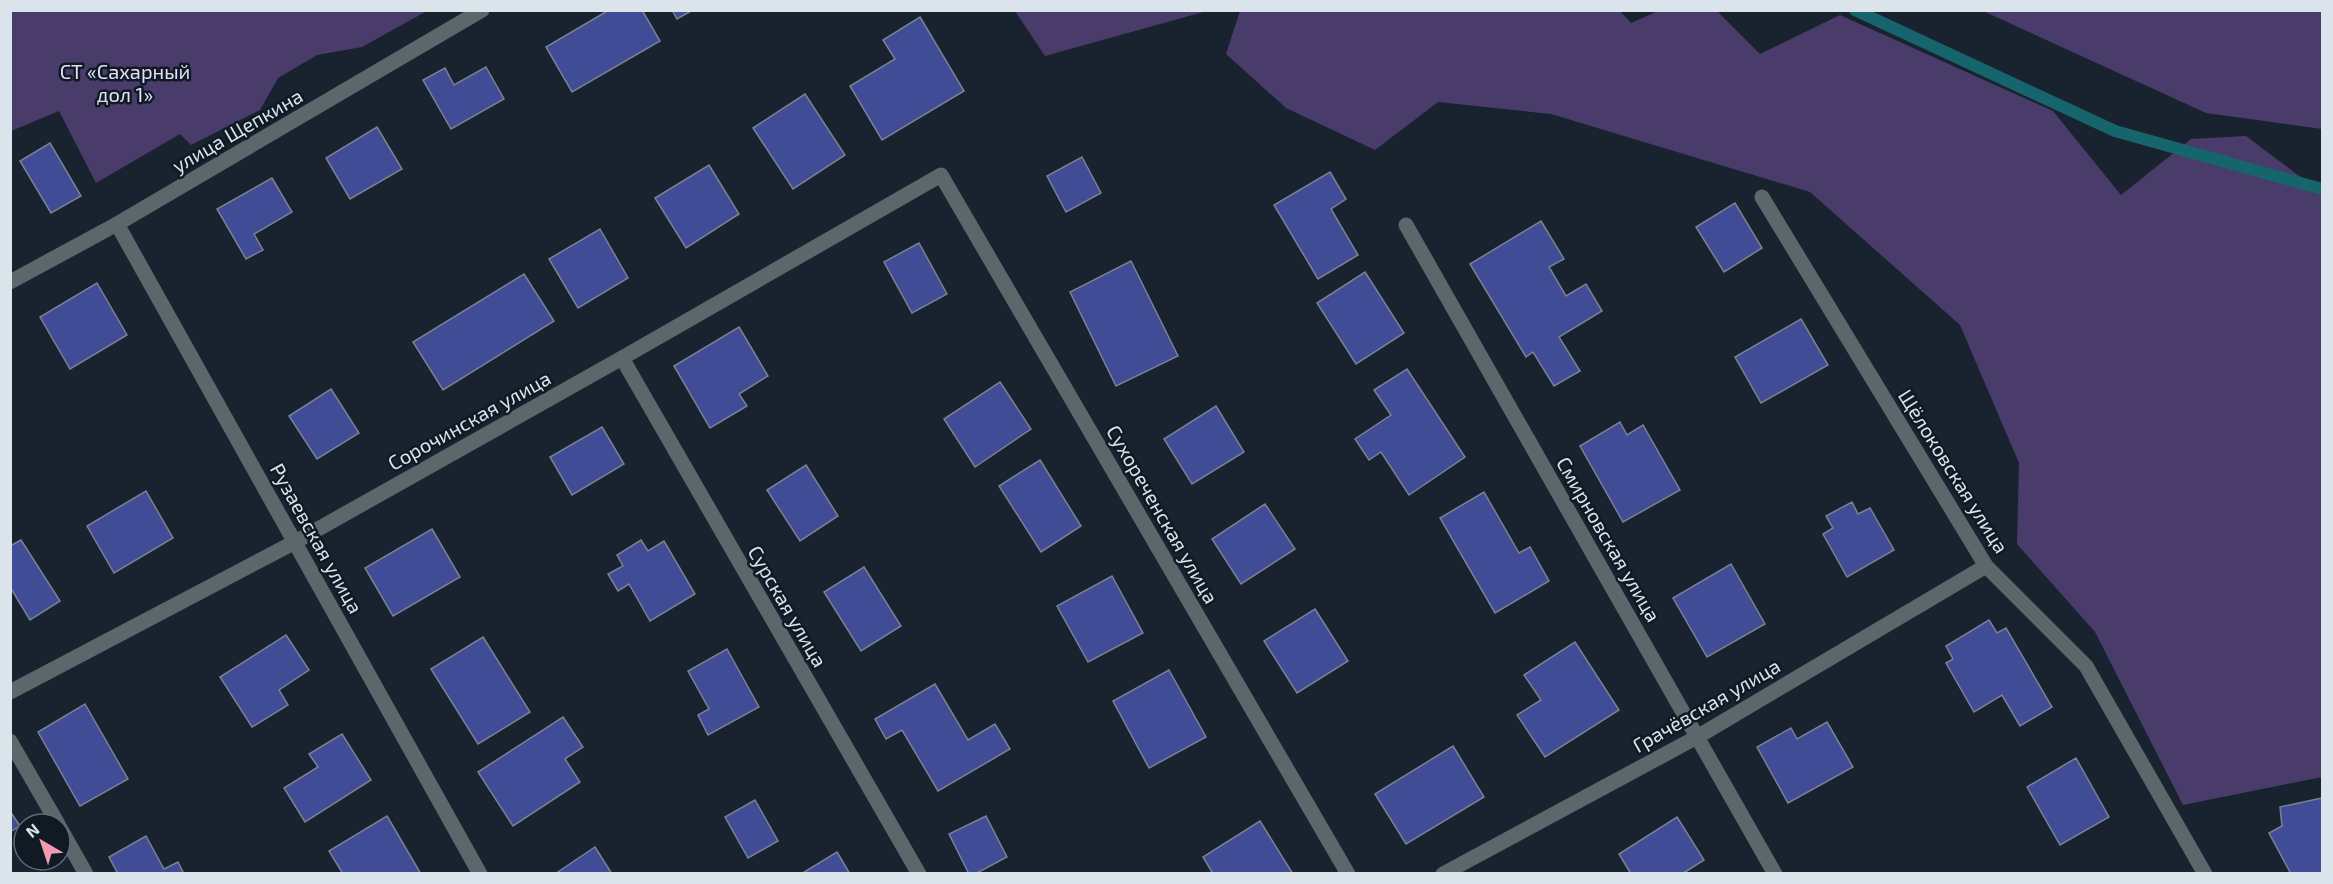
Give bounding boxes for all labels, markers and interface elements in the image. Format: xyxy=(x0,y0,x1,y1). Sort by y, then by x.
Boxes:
park label: СТ «Сахарный дол 1» xyxy=(60,59,190,106)
street label: улица Щепкина xyxy=(167,83,307,178)
street label: Сорочинская улица xyxy=(383,365,555,476)
street label: Щёлоковская улица xyxy=(1893,385,2014,558)
street label: Сухореченская улица xyxy=(1101,421,1224,608)
street label: Смирновская улица xyxy=(1551,452,1666,626)
street label: Рузаевская улица xyxy=(265,459,368,618)
street label: Сурская улица xyxy=(743,541,832,672)
street label: Грачёвская улица xyxy=(1628,653,1785,758)
north arrow xyxy=(12,812,72,872)
text: N xyxy=(22,819,43,841)

